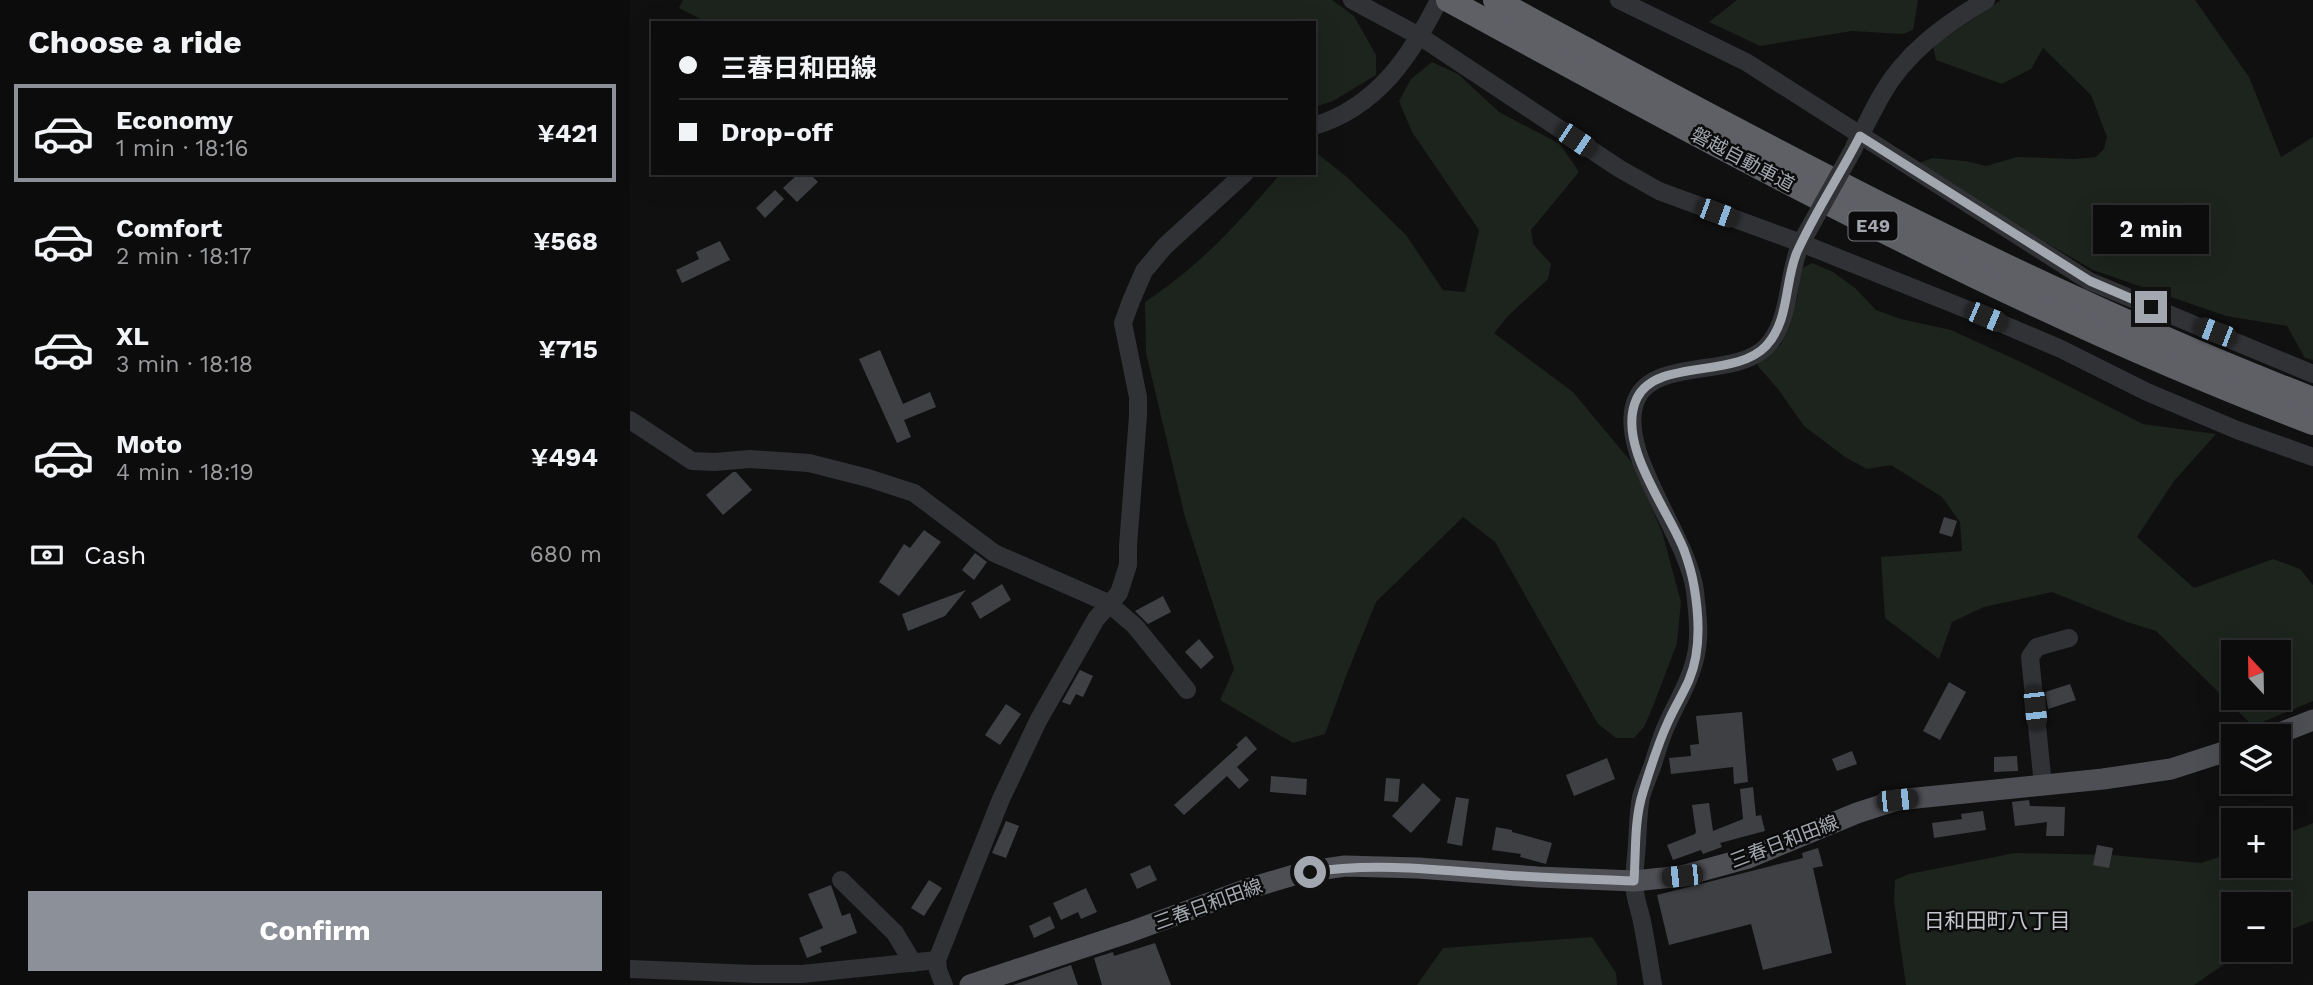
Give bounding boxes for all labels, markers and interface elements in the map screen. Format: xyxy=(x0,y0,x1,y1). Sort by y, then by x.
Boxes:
text: Choose a ride xyxy=(28,23,242,61)
text: 三春日和田線 xyxy=(721,53,877,83)
icon: car xyxy=(32,102,95,165)
text: Economy xyxy=(116,105,233,135)
text: Drop-off xyxy=(721,117,833,147)
text: ¥421 xyxy=(537,118,598,148)
car xyxy=(1553,120,1600,160)
street label: 磐越自動車道 xyxy=(1687,123,1798,196)
text: 1 min · 18:16 xyxy=(116,135,248,162)
car xyxy=(1694,196,1741,230)
callout: 2 min xyxy=(2093,205,2209,254)
icon: car xyxy=(32,210,95,273)
road number: E49 xyxy=(1848,211,1898,240)
text: Comfort xyxy=(116,213,222,243)
text: 2 min xyxy=(2120,216,2182,243)
text: ¥568 xyxy=(533,226,598,256)
text: 2 min · 18:17 xyxy=(116,243,252,270)
route end xyxy=(2135,291,2167,323)
car xyxy=(1963,299,2010,335)
car xyxy=(2192,315,2239,349)
icon: car xyxy=(32,318,95,381)
text: XL xyxy=(116,321,149,351)
text: ¥715 xyxy=(539,334,598,364)
text: 3 min · 18:18 xyxy=(116,351,253,378)
icon: car xyxy=(32,426,95,489)
text: Moto xyxy=(116,429,182,459)
text: ¥494 xyxy=(531,442,598,472)
text: 4 min · 18:19 xyxy=(116,459,254,486)
icon: cash xyxy=(28,536,66,574)
text: Cash xyxy=(84,540,146,570)
text: 680 m xyxy=(530,541,602,568)
north arrow xyxy=(2221,640,2291,710)
map controls xyxy=(2221,640,2291,962)
car xyxy=(2023,686,2048,730)
button: layers xyxy=(2221,724,2291,794)
car xyxy=(1876,787,1919,813)
button: + xyxy=(2221,808,2291,878)
street label: 三春日和田線 xyxy=(1727,810,1842,873)
route start xyxy=(1294,856,1326,888)
car xyxy=(1661,863,1704,889)
street label: 三春日和田線 xyxy=(1151,874,1266,935)
button: Confirm xyxy=(28,891,602,971)
button: − xyxy=(2221,892,2291,962)
district label: 日和田町八丁目 xyxy=(1924,908,2071,933)

